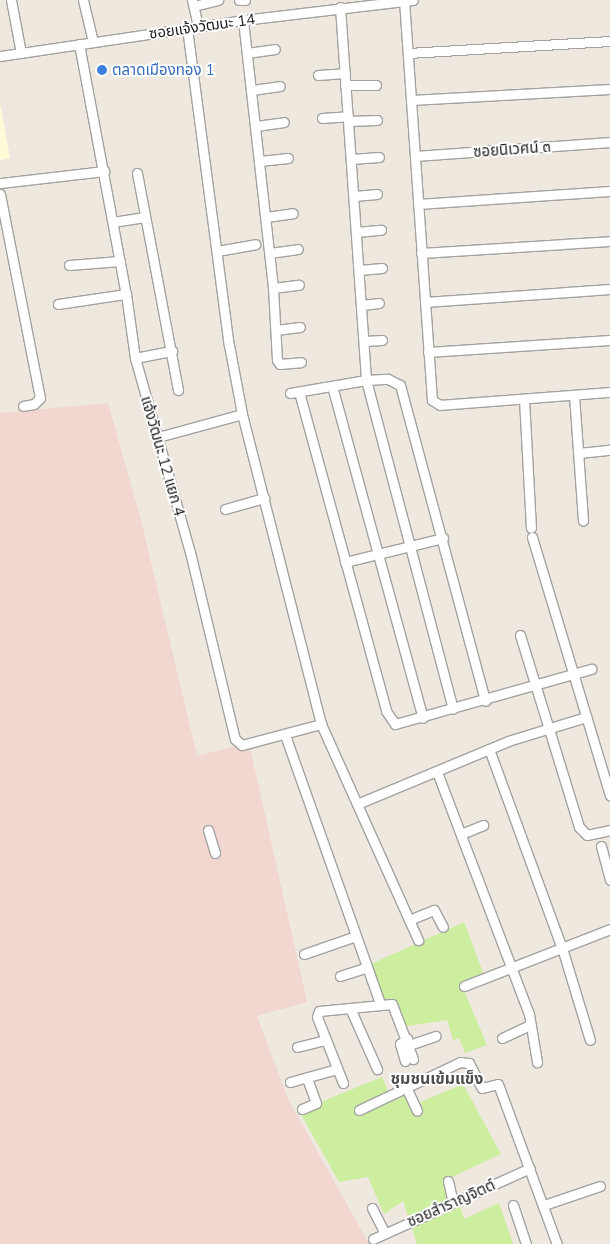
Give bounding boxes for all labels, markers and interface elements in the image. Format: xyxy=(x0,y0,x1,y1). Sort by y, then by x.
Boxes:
street label: ซอยแจ้งวัฒนะ 14 xyxy=(148,10,256,42)
place label: ตลาดเมืองทอง 1 xyxy=(112,61,214,79)
marker: ตลาดเมืองทอง 1 xyxy=(96,64,108,76)
street label: ซอยนิเวศน์ ๓ xyxy=(473,137,551,161)
street label: แจ้งวัฒนะ 12 แยก 4 xyxy=(137,394,189,518)
district label: ชุมชนเข้มแข็ง xyxy=(391,1068,483,1088)
street label: ซอยสำราญจิตต์ xyxy=(404,1176,498,1230)

